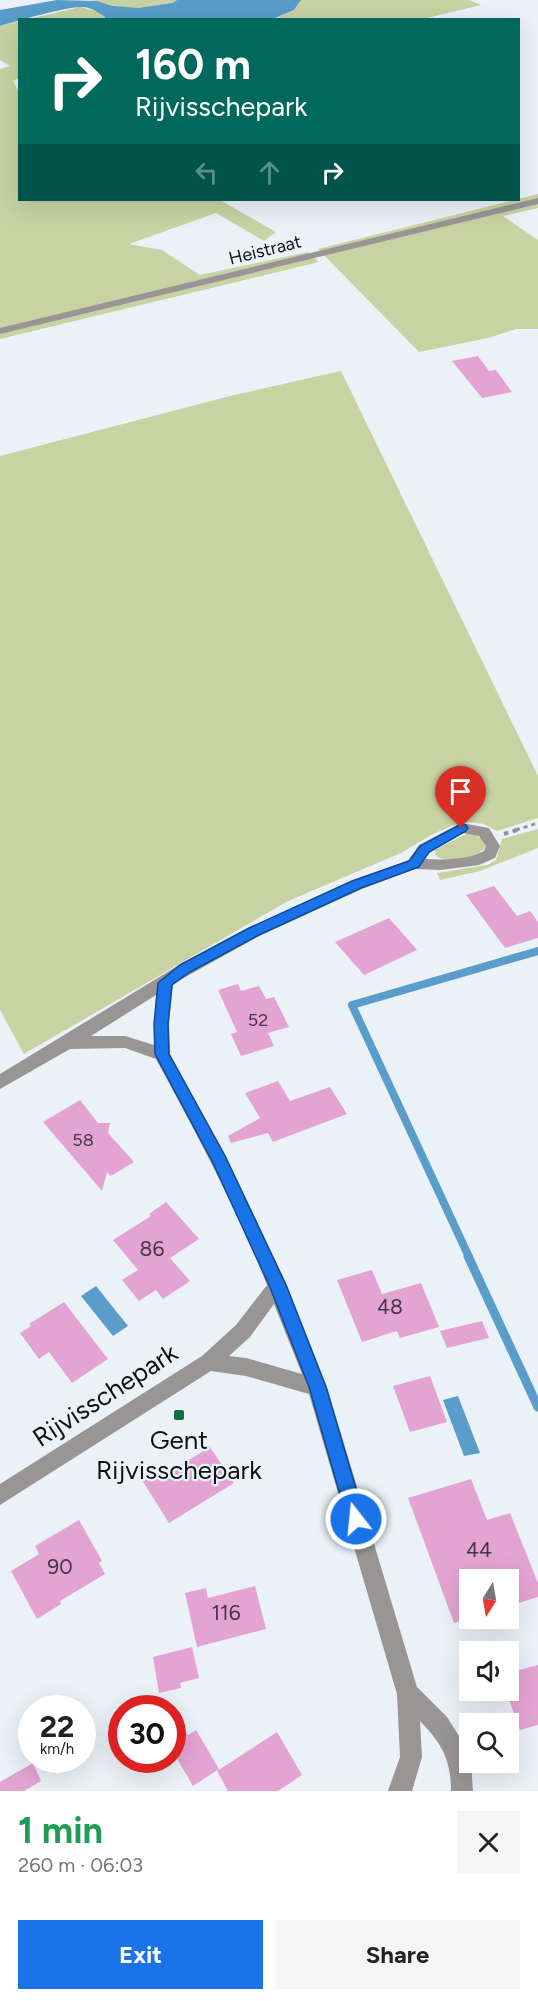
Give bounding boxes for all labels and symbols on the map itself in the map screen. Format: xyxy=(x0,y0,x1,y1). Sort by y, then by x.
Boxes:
street label: Heistraat xyxy=(226,230,304,270)
pin xyxy=(435,766,486,828)
house number: 52 xyxy=(248,1009,268,1031)
house number: 58 xyxy=(72,1129,94,1151)
house number: 86 xyxy=(140,1236,165,1261)
house number: 48 xyxy=(377,1294,403,1319)
street label: Rijvisschepark xyxy=(27,1336,184,1454)
marker: Gent Rijvisschepark xyxy=(172,1408,186,1422)
place label: Gent Rijvisschepark xyxy=(96,1424,262,1486)
position arrow xyxy=(324,1487,388,1551)
house number: 44 xyxy=(466,1537,492,1562)
house number: 90 xyxy=(47,1554,73,1579)
north arrow xyxy=(459,1569,519,1629)
house number: 116 xyxy=(211,1600,241,1625)
speed limit sign: 30 xyxy=(108,1695,186,1773)

